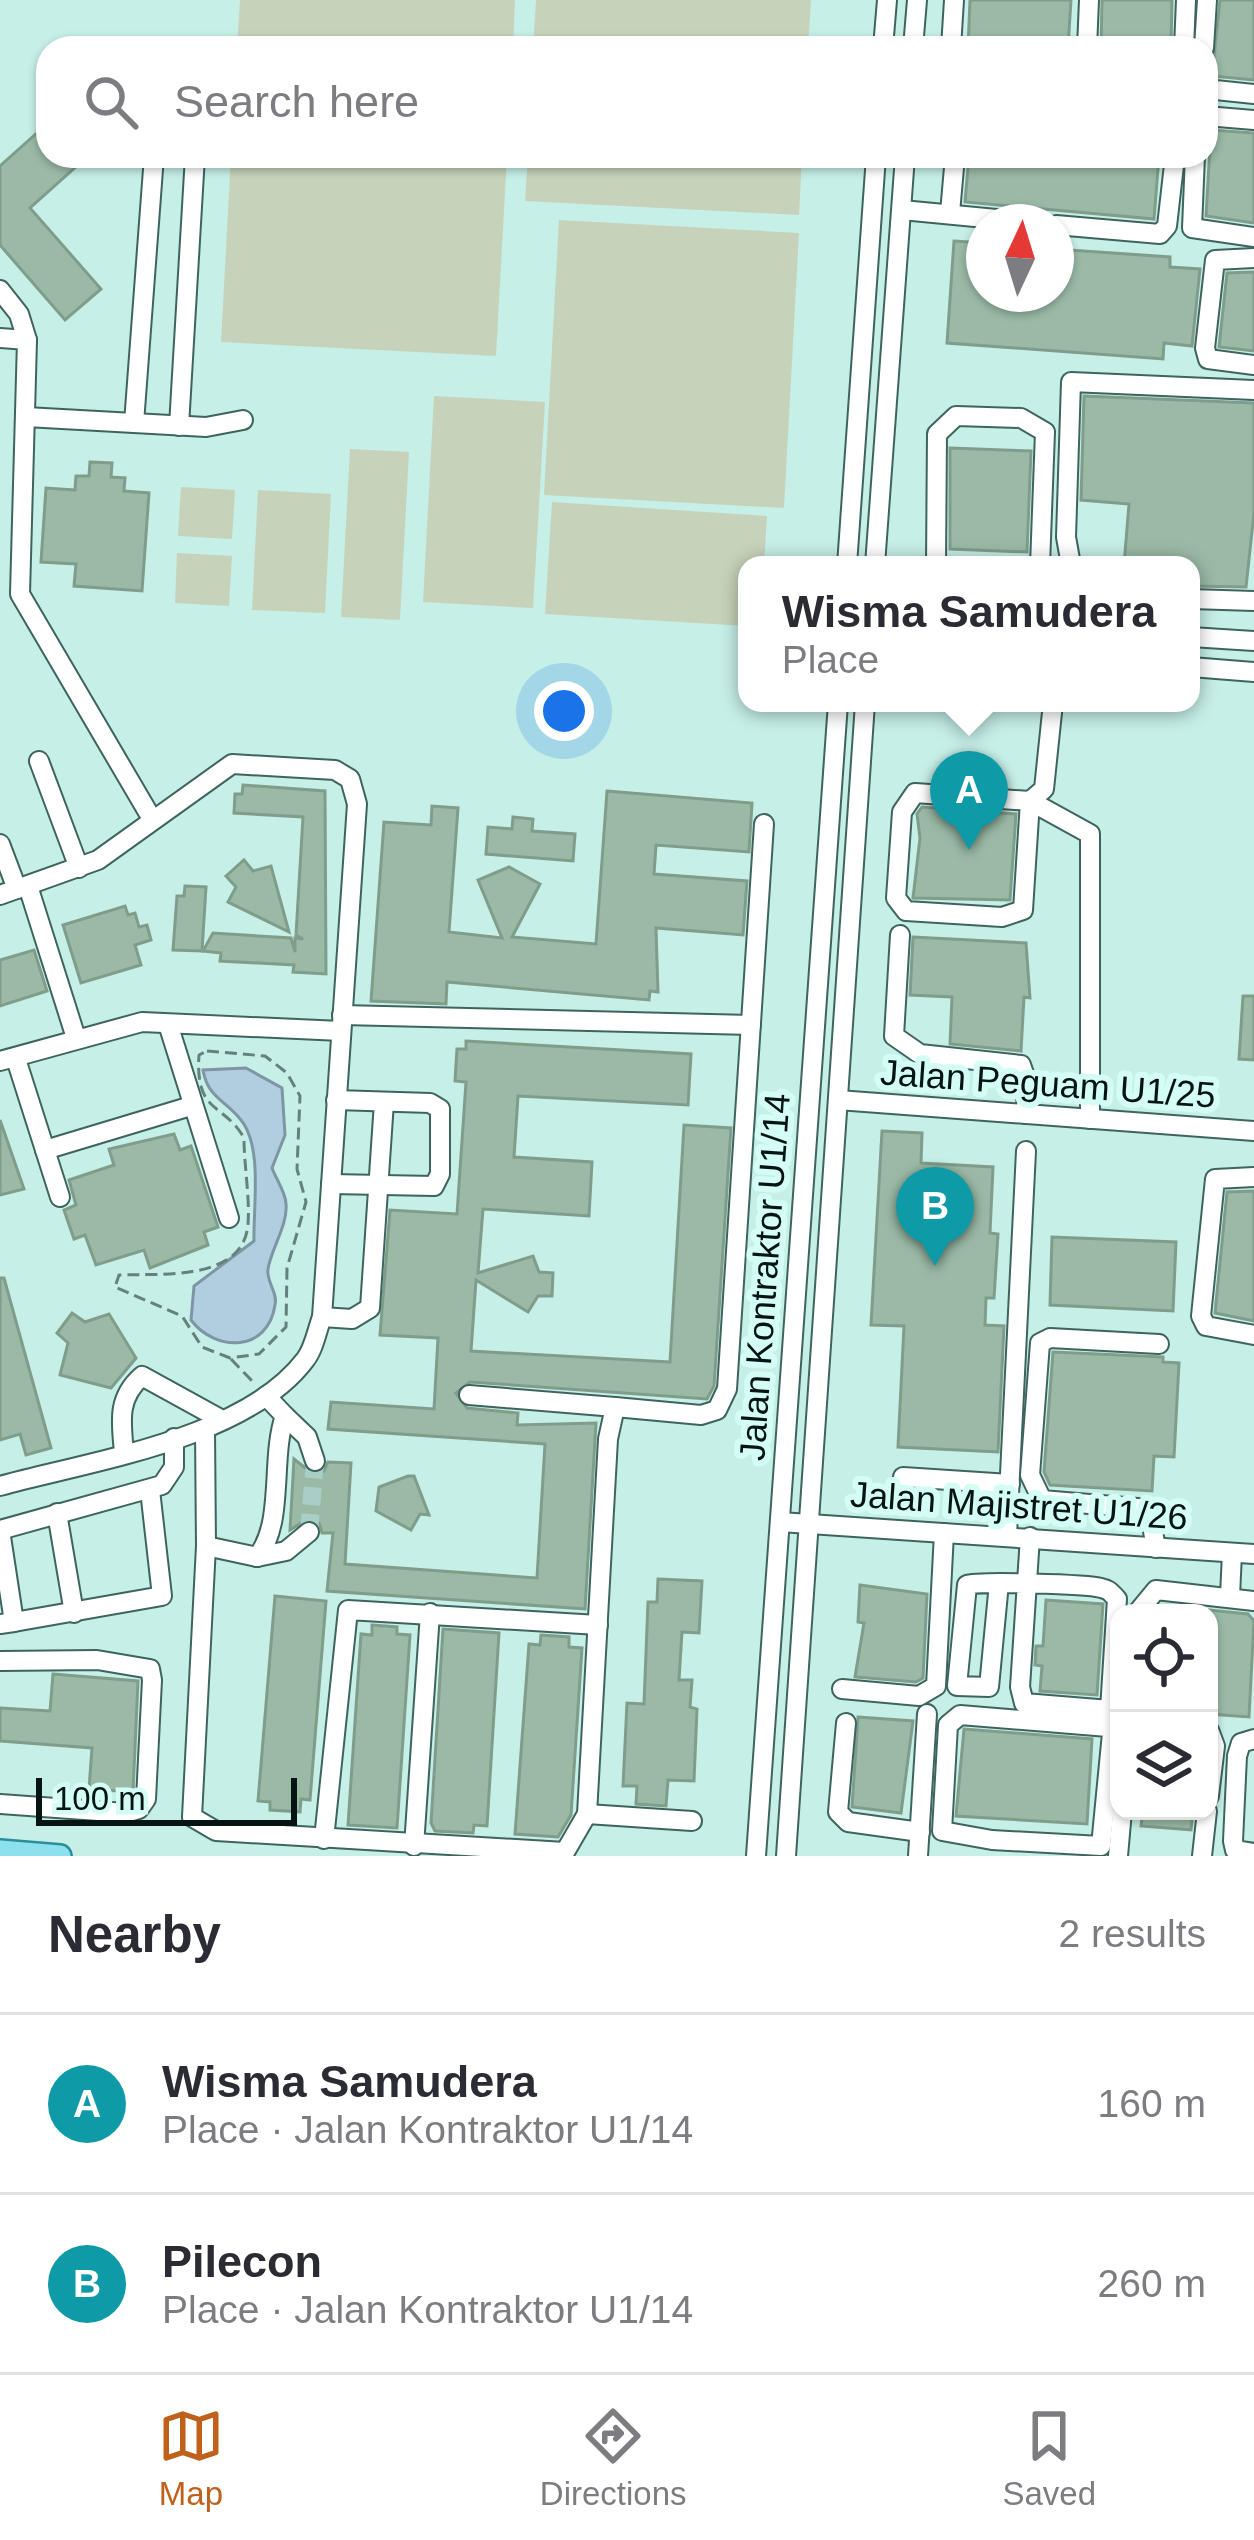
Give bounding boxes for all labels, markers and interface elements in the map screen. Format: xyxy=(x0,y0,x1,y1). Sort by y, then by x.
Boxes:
search box xyxy=(36,36,1218,168)
icon: search xyxy=(78,69,144,135)
text: Search here xyxy=(174,76,419,127)
north arrow xyxy=(966,204,1074,312)
popup xyxy=(738,556,1200,712)
text: Wisma Samudera xyxy=(782,586,1156,637)
text: Place xyxy=(782,638,879,681)
your location xyxy=(534,681,594,741)
pin: A xyxy=(930,751,1008,850)
street label: Jalan Peguam U1/25 xyxy=(879,1051,1217,1116)
street label: Jalan Kontraktor U1/14 xyxy=(731,1092,798,1462)
pin: B xyxy=(896,1167,974,1266)
street label: Jalan Majistret U1/26 xyxy=(849,1473,1189,1538)
map controls xyxy=(1110,1604,1218,1820)
button: locate xyxy=(1110,1604,1218,1712)
button: layers xyxy=(1110,1712,1218,1820)
scale bar xyxy=(36,1772,297,1825)
text: 100 m xyxy=(54,1780,146,1817)
text: Nearby xyxy=(48,1906,221,1963)
text: 2 results xyxy=(1059,1912,1206,1955)
text: Wisma Samudera xyxy=(162,2056,537,2107)
text: A xyxy=(73,2082,101,2125)
text: 160 m xyxy=(1098,2082,1206,2125)
text: Place · Jalan Kontraktor U1/14 xyxy=(162,2108,693,2151)
text: Pilecon xyxy=(162,2236,322,2287)
text: B xyxy=(73,2262,101,2305)
text: 260 m xyxy=(1098,2262,1206,2305)
text: Place · Jalan Kontraktor U1/14 xyxy=(162,2288,693,2331)
tab: Map xyxy=(158,2403,224,2513)
tab: Directions xyxy=(540,2403,687,2513)
tab: Saved xyxy=(1002,2403,1096,2513)

